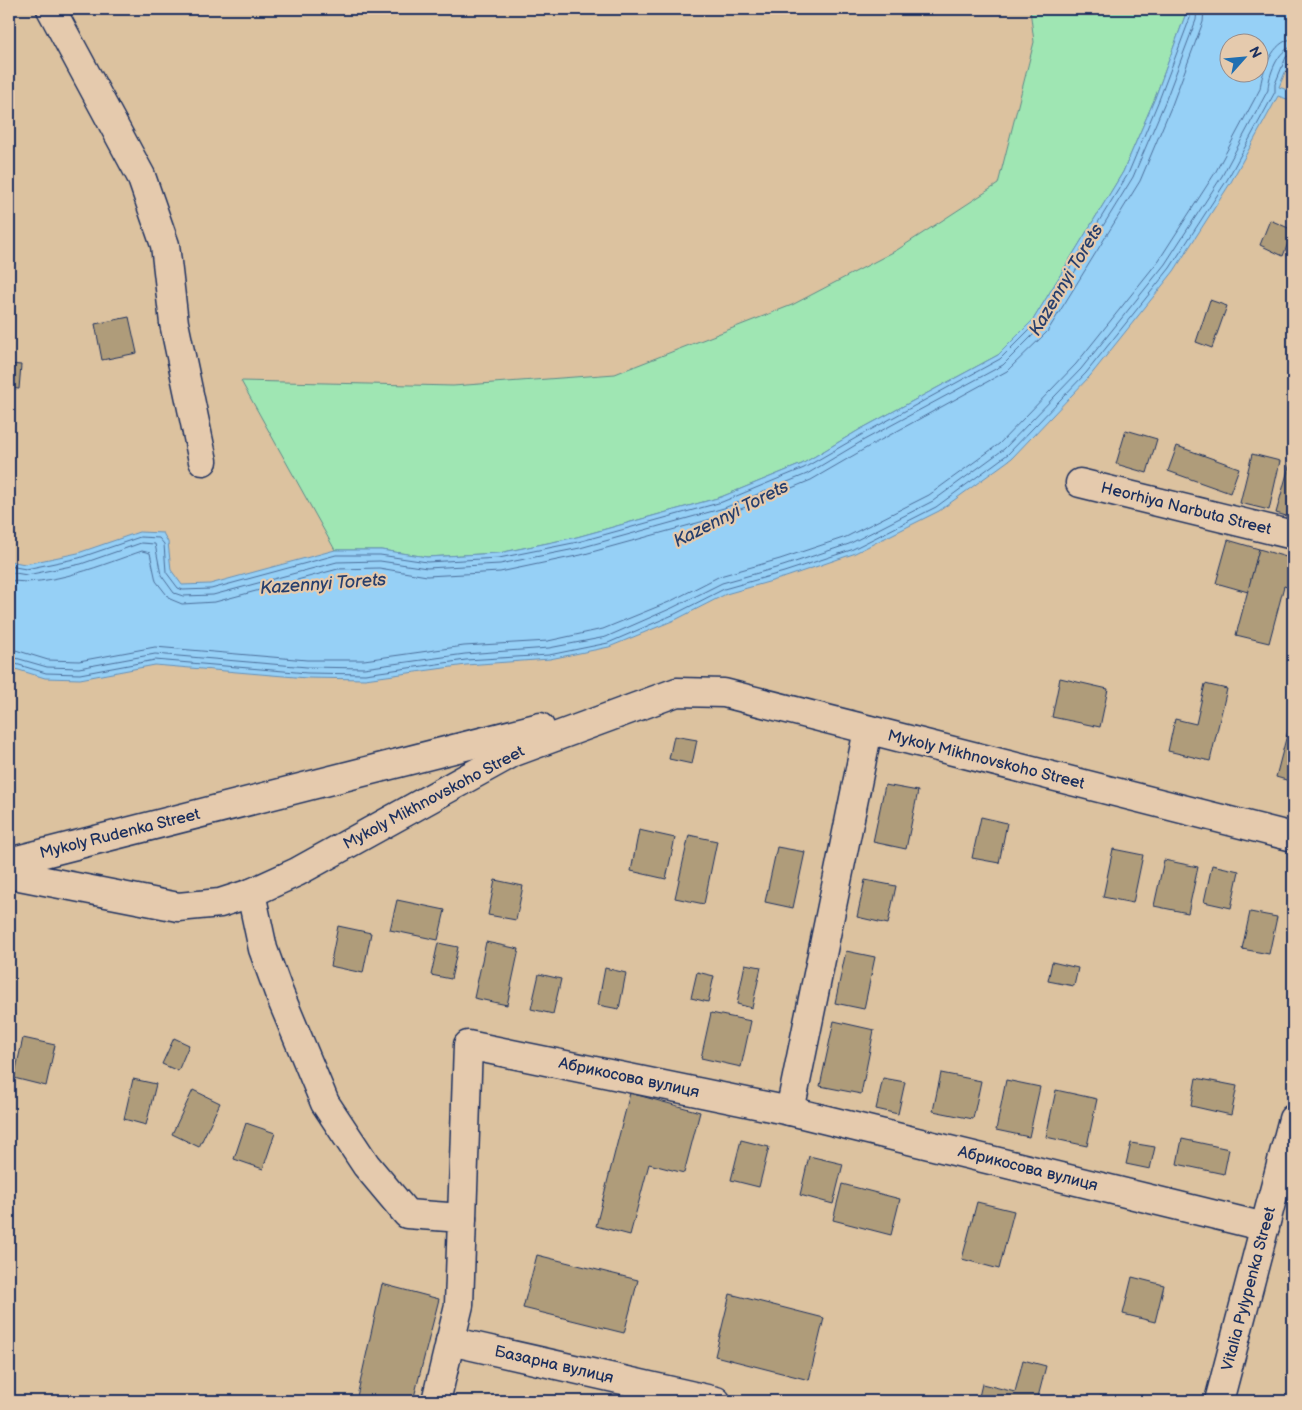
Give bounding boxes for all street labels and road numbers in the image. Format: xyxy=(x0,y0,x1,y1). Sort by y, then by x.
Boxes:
street label: Heorhiya Narbuta Street xyxy=(1099,479,1273,539)
street label: Mykoly Mikhnovskoho Street xyxy=(886,726,1086,794)
street label: Mykoly Mikhnovskoho Street xyxy=(340,742,528,854)
street label: Mykoly Rudenka Street xyxy=(38,805,202,863)
street label: Абрикосова вулиця xyxy=(556,1054,701,1102)
street label: Абрикосова вулиця xyxy=(955,1142,1100,1196)
street label: Vitalia Pylypenka Street xyxy=(1218,1205,1280,1373)
street label: Базарна вулиця xyxy=(493,1342,615,1388)

